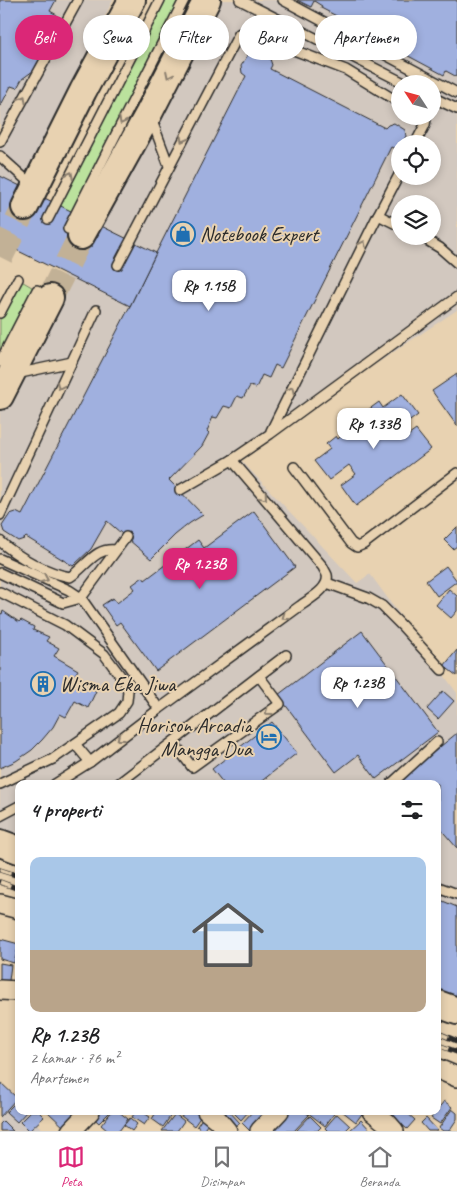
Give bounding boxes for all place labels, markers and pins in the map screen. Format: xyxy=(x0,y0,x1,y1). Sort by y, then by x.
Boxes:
shop icon: Notebook Expert xyxy=(170,221,196,247)
place label: Notebook Expert xyxy=(200,221,320,247)
pin: Rp 1.15B xyxy=(157,270,261,312)
pin: Rp 1.33B xyxy=(322,408,426,450)
pin: Rp 1.23B xyxy=(148,548,252,590)
pin: Rp 1.23B xyxy=(306,666,410,709)
building icon: Wisma Eka Jiwa xyxy=(30,671,56,697)
place label: Wisma Eka Jiwa xyxy=(60,671,177,697)
place label: Horison Arcadia Mangga Dua xyxy=(137,712,254,762)
hotel icon: Horison Arcadia Mangga Dua xyxy=(256,724,282,750)

